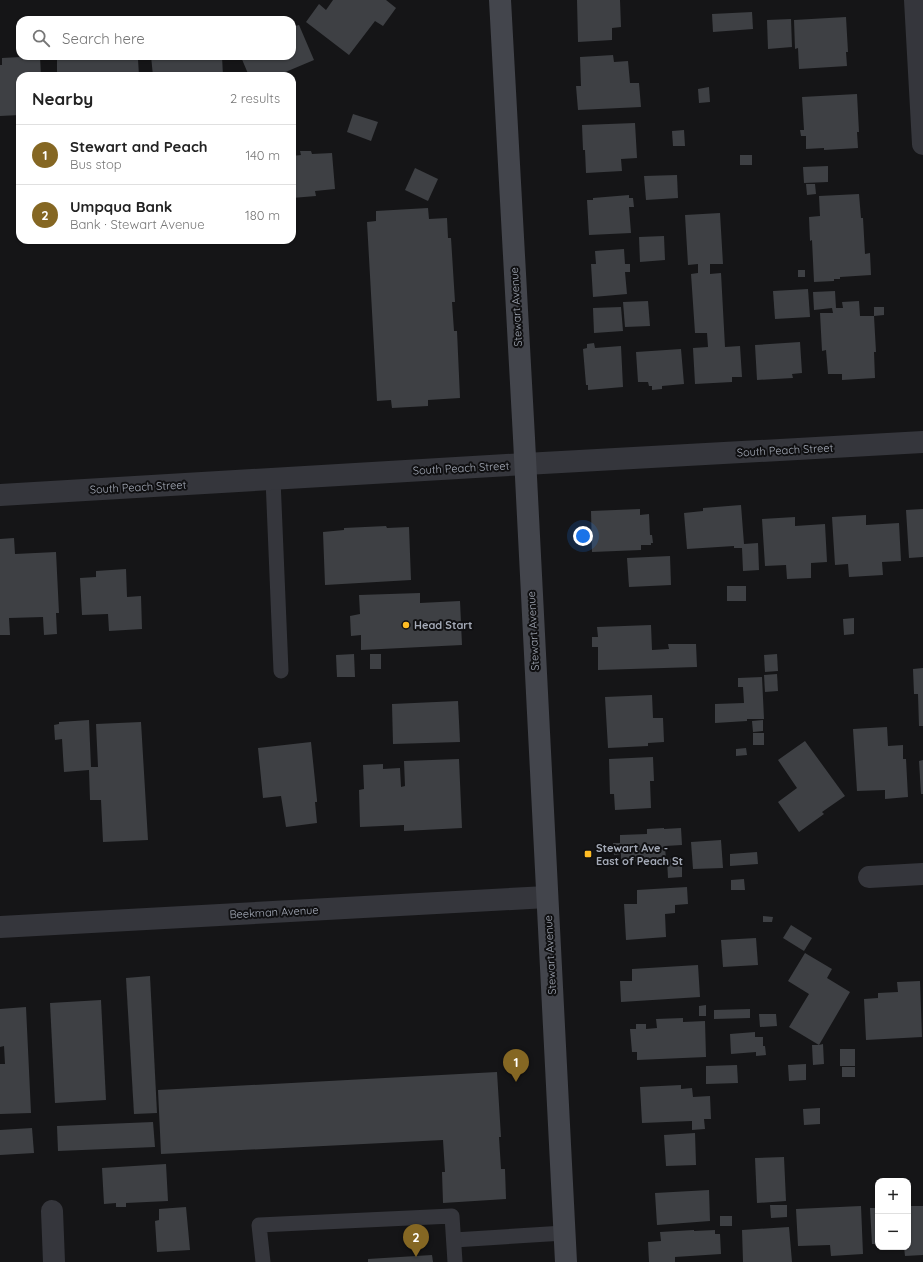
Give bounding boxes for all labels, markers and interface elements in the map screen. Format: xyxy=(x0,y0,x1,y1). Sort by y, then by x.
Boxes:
search box xyxy=(16,16,296,60)
icon: search xyxy=(30,27,52,49)
text: Search here xyxy=(62,29,145,48)
text: Nearby xyxy=(32,88,93,109)
text: 2 results xyxy=(230,90,280,106)
text: Stewart and Peach xyxy=(70,137,208,156)
text: 1 xyxy=(42,147,48,163)
text: 140 m xyxy=(245,147,280,163)
text: Bus stop xyxy=(70,156,122,172)
text: Umpqua Bank xyxy=(70,197,172,216)
text: 2 xyxy=(41,207,49,223)
text: 180 m xyxy=(245,207,280,223)
text: Bank · Stewart Avenue xyxy=(70,216,205,232)
street label: Stewart Avenue xyxy=(507,267,525,347)
street label: South Peach Street xyxy=(736,440,834,460)
street label: South Peach Street xyxy=(412,458,510,478)
street label: South Peach Street xyxy=(89,477,187,497)
your location xyxy=(573,526,593,546)
street label: Stewart Avenue xyxy=(524,591,542,671)
place label: Head Start xyxy=(414,618,473,632)
marker: Head Start xyxy=(401,620,411,630)
place label: Stewart Ave - East of Peach St xyxy=(596,841,683,868)
marker: Stewart Ave - East of Peach St xyxy=(583,849,593,859)
street label: Beekman Avenue xyxy=(229,903,319,921)
street label: Stewart Avenue xyxy=(541,915,559,995)
pin: 1 xyxy=(503,1049,529,1082)
map controls xyxy=(875,1178,911,1250)
button: + xyxy=(875,1178,911,1214)
button: − xyxy=(875,1214,911,1250)
pin: 2 xyxy=(403,1224,429,1257)

